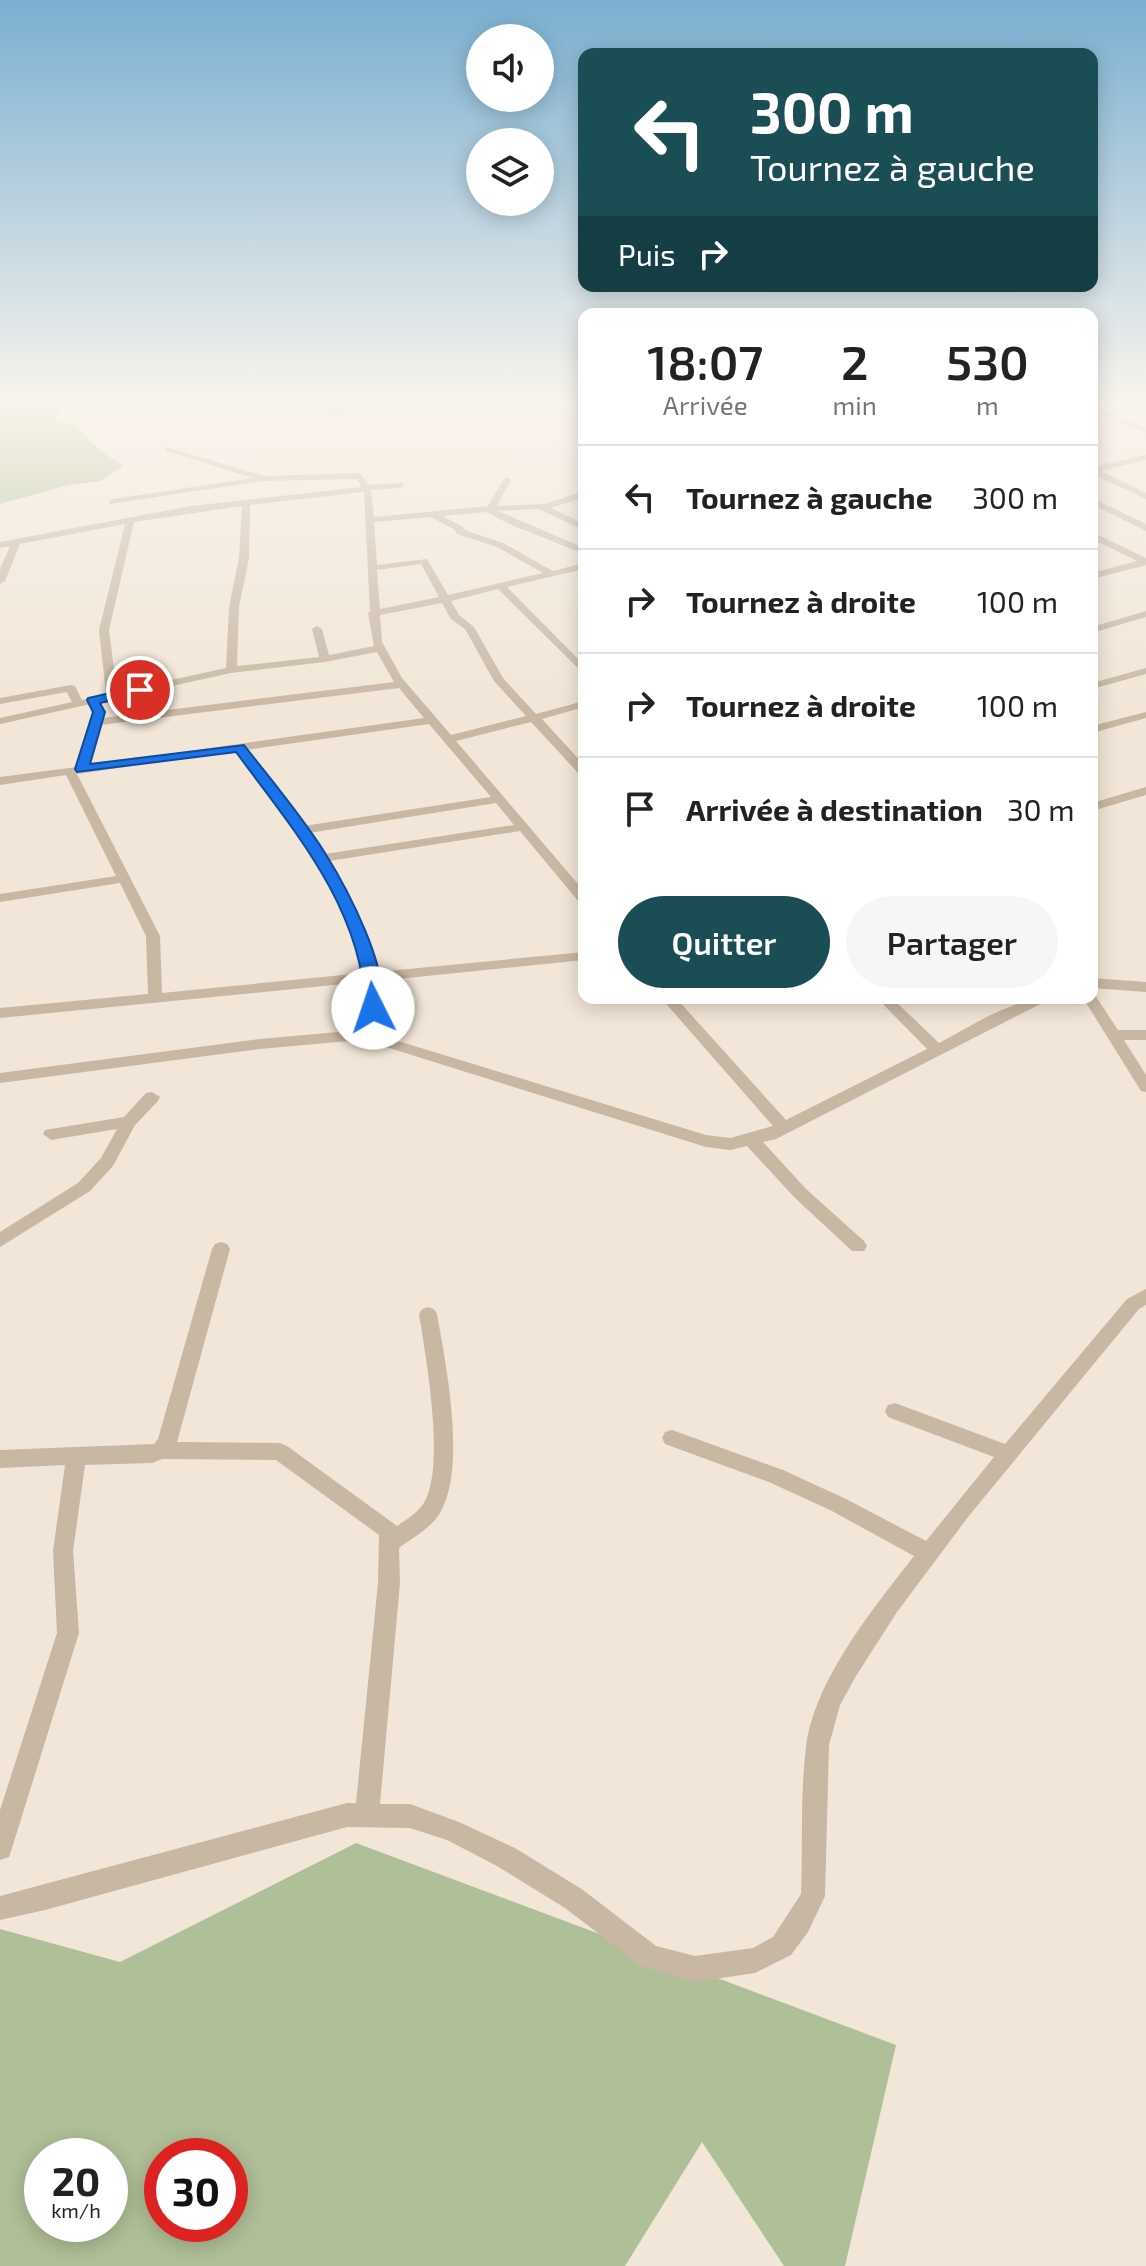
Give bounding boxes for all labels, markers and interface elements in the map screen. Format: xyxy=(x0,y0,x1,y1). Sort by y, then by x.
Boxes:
map controls xyxy=(466,24,554,216)
button: sound xyxy=(466,24,554,112)
text: 300 m xyxy=(750,77,914,144)
icon: left xyxy=(618,80,722,184)
button: layers xyxy=(466,128,554,216)
text: Tournez à gauche xyxy=(750,145,1035,188)
icon: right xyxy=(691,232,735,276)
text: Puis xyxy=(618,236,675,272)
text: 18:07 xyxy=(647,332,763,390)
text: 2 xyxy=(841,332,868,390)
text: 530 xyxy=(946,332,1029,390)
text: Arrivée xyxy=(663,389,748,420)
text: min xyxy=(833,389,877,420)
text: m xyxy=(976,389,999,420)
icon: left xyxy=(618,475,662,519)
text: Tournez à gauche xyxy=(686,479,933,515)
text: 300 m xyxy=(972,479,1058,515)
icon: right xyxy=(618,579,662,623)
text: Tournez à droite xyxy=(686,583,916,619)
text: 100 m xyxy=(977,583,1058,619)
pin xyxy=(106,656,174,724)
icon: arrive xyxy=(118,668,162,712)
icon: right xyxy=(618,683,662,727)
text: Tournez à droite xyxy=(686,687,916,723)
text: 100 m xyxy=(977,687,1058,723)
icon: arrive xyxy=(618,787,662,831)
text: Arrivée à destination xyxy=(686,791,983,827)
text: 30 m xyxy=(1007,791,1075,827)
button: Quitter xyxy=(618,896,830,988)
button: Partager xyxy=(846,896,1058,988)
position arrow xyxy=(331,966,415,1050)
speed limit sign: 30 xyxy=(144,2138,248,2242)
text: 20 xyxy=(52,2156,100,2204)
text: km/h xyxy=(51,2198,101,2222)

